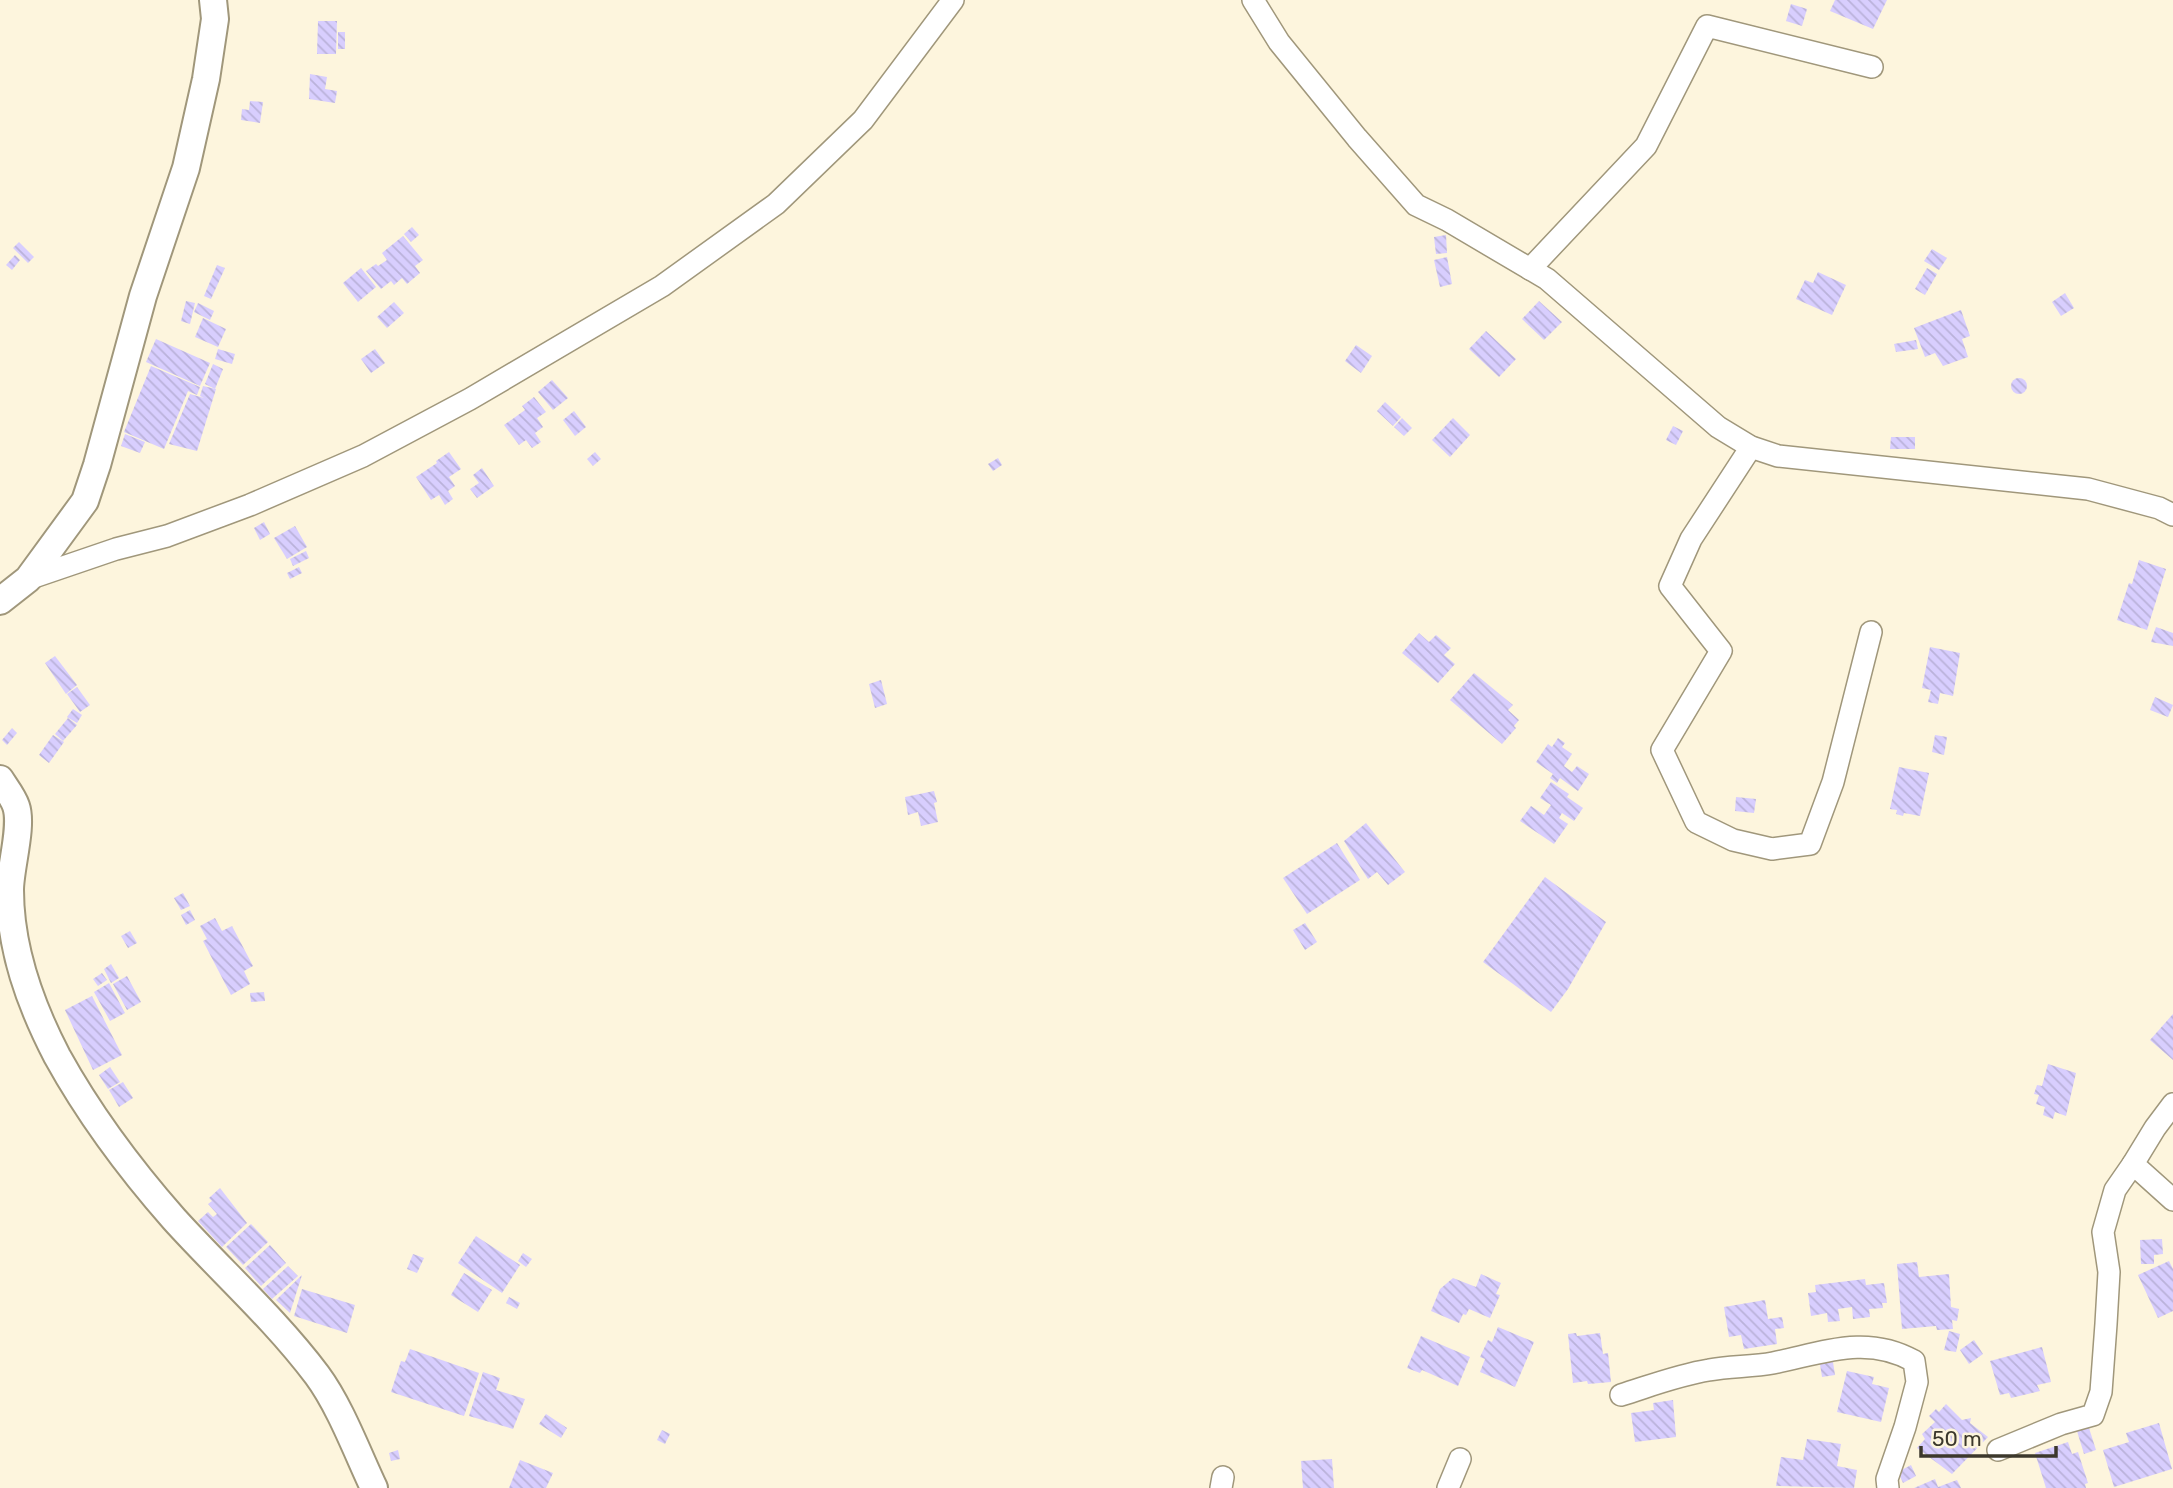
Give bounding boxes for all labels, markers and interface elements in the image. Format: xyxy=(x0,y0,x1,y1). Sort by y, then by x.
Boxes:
scale bar xyxy=(1921,1414,2056,1458)
text: 50 m xyxy=(1932,1426,1982,1451)

